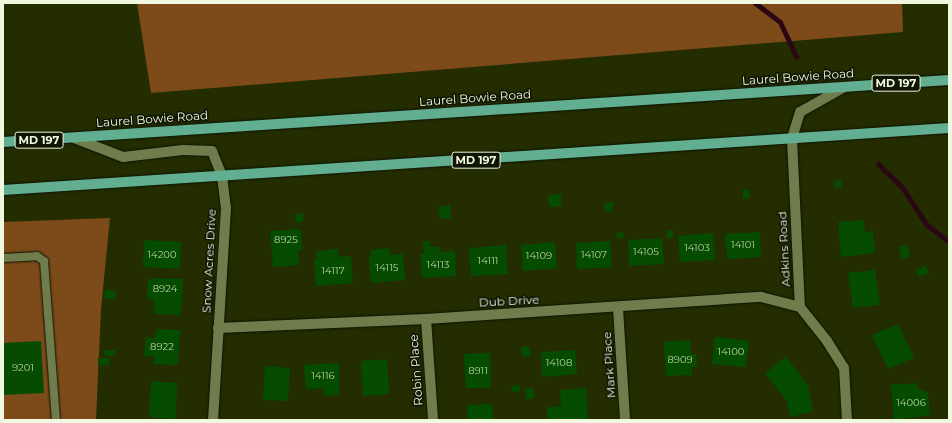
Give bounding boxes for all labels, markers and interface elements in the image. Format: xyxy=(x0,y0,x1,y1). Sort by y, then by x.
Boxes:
street label: Laurel Bowie Road xyxy=(741,66,855,88)
road number: MD 197 xyxy=(871,74,921,92)
street label: Laurel Bowie Road xyxy=(418,87,532,109)
street label: Laurel Bowie Road xyxy=(95,108,209,130)
road number: MD 197 xyxy=(14,131,64,149)
road number: MD 197 xyxy=(451,151,501,169)
street label: Snow Acres Drive xyxy=(199,209,219,313)
street label: Adkins Road xyxy=(775,211,793,287)
house number: 8925 xyxy=(274,234,298,246)
house number: 14101 xyxy=(731,239,755,251)
house number: 14103 xyxy=(684,242,710,254)
house number: 14105 xyxy=(633,246,659,258)
house number: 14200 xyxy=(147,249,177,261)
house number: 14107 xyxy=(581,249,607,261)
house number: 14109 xyxy=(526,250,552,262)
house number: 14111 xyxy=(478,255,498,267)
house number: 14113 xyxy=(427,259,449,271)
house number: 14115 xyxy=(376,262,398,274)
house number: 14117 xyxy=(321,265,345,277)
house number: 8924 xyxy=(153,283,177,295)
street label: Dub Drive xyxy=(478,292,540,310)
street label: Mark Place xyxy=(600,331,618,399)
street label: Robin Place xyxy=(406,334,426,406)
house number: 8922 xyxy=(150,341,174,353)
house number: 14100 xyxy=(718,346,744,358)
house number: 8909 xyxy=(667,354,693,366)
house number: 14108 xyxy=(546,357,572,369)
house number: 9201 xyxy=(12,362,34,374)
house number: 8911 xyxy=(468,365,488,377)
house number: 14116 xyxy=(311,370,335,382)
house number: 14006 xyxy=(896,397,926,409)

